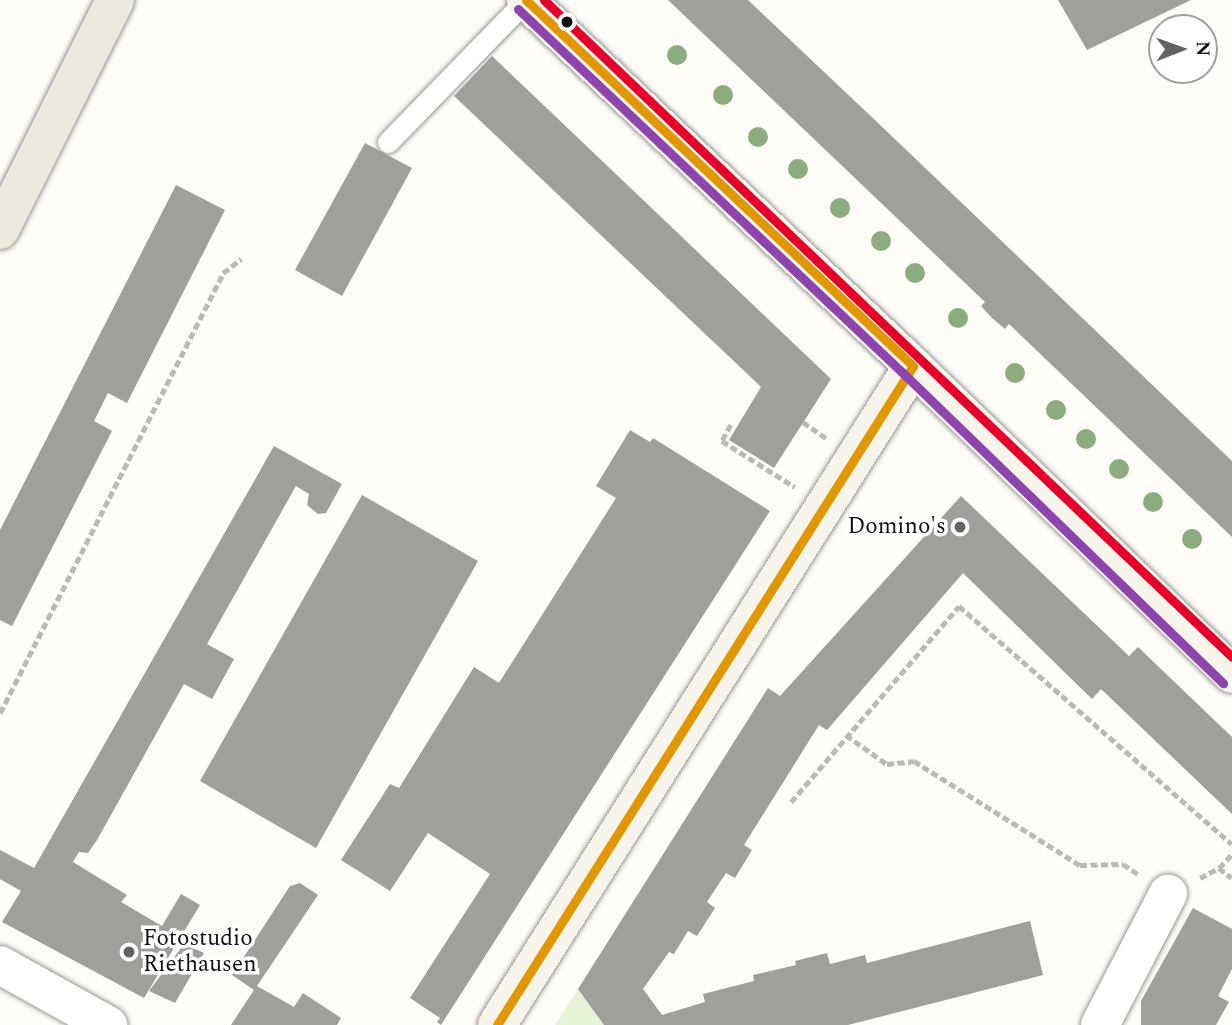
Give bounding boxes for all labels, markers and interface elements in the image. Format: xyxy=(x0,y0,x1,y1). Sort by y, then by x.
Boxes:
north arrow xyxy=(1148,14,1218,84)
unlabelled marker xyxy=(560,15,574,29)
text: N xyxy=(1188,41,1217,57)
place label: Domino's xyxy=(847,513,946,541)
marker: Domino's xyxy=(952,519,968,535)
place label: Fotostudio Riethausen xyxy=(143,925,257,979)
marker: Fotostudio Riethausen xyxy=(121,944,137,960)

